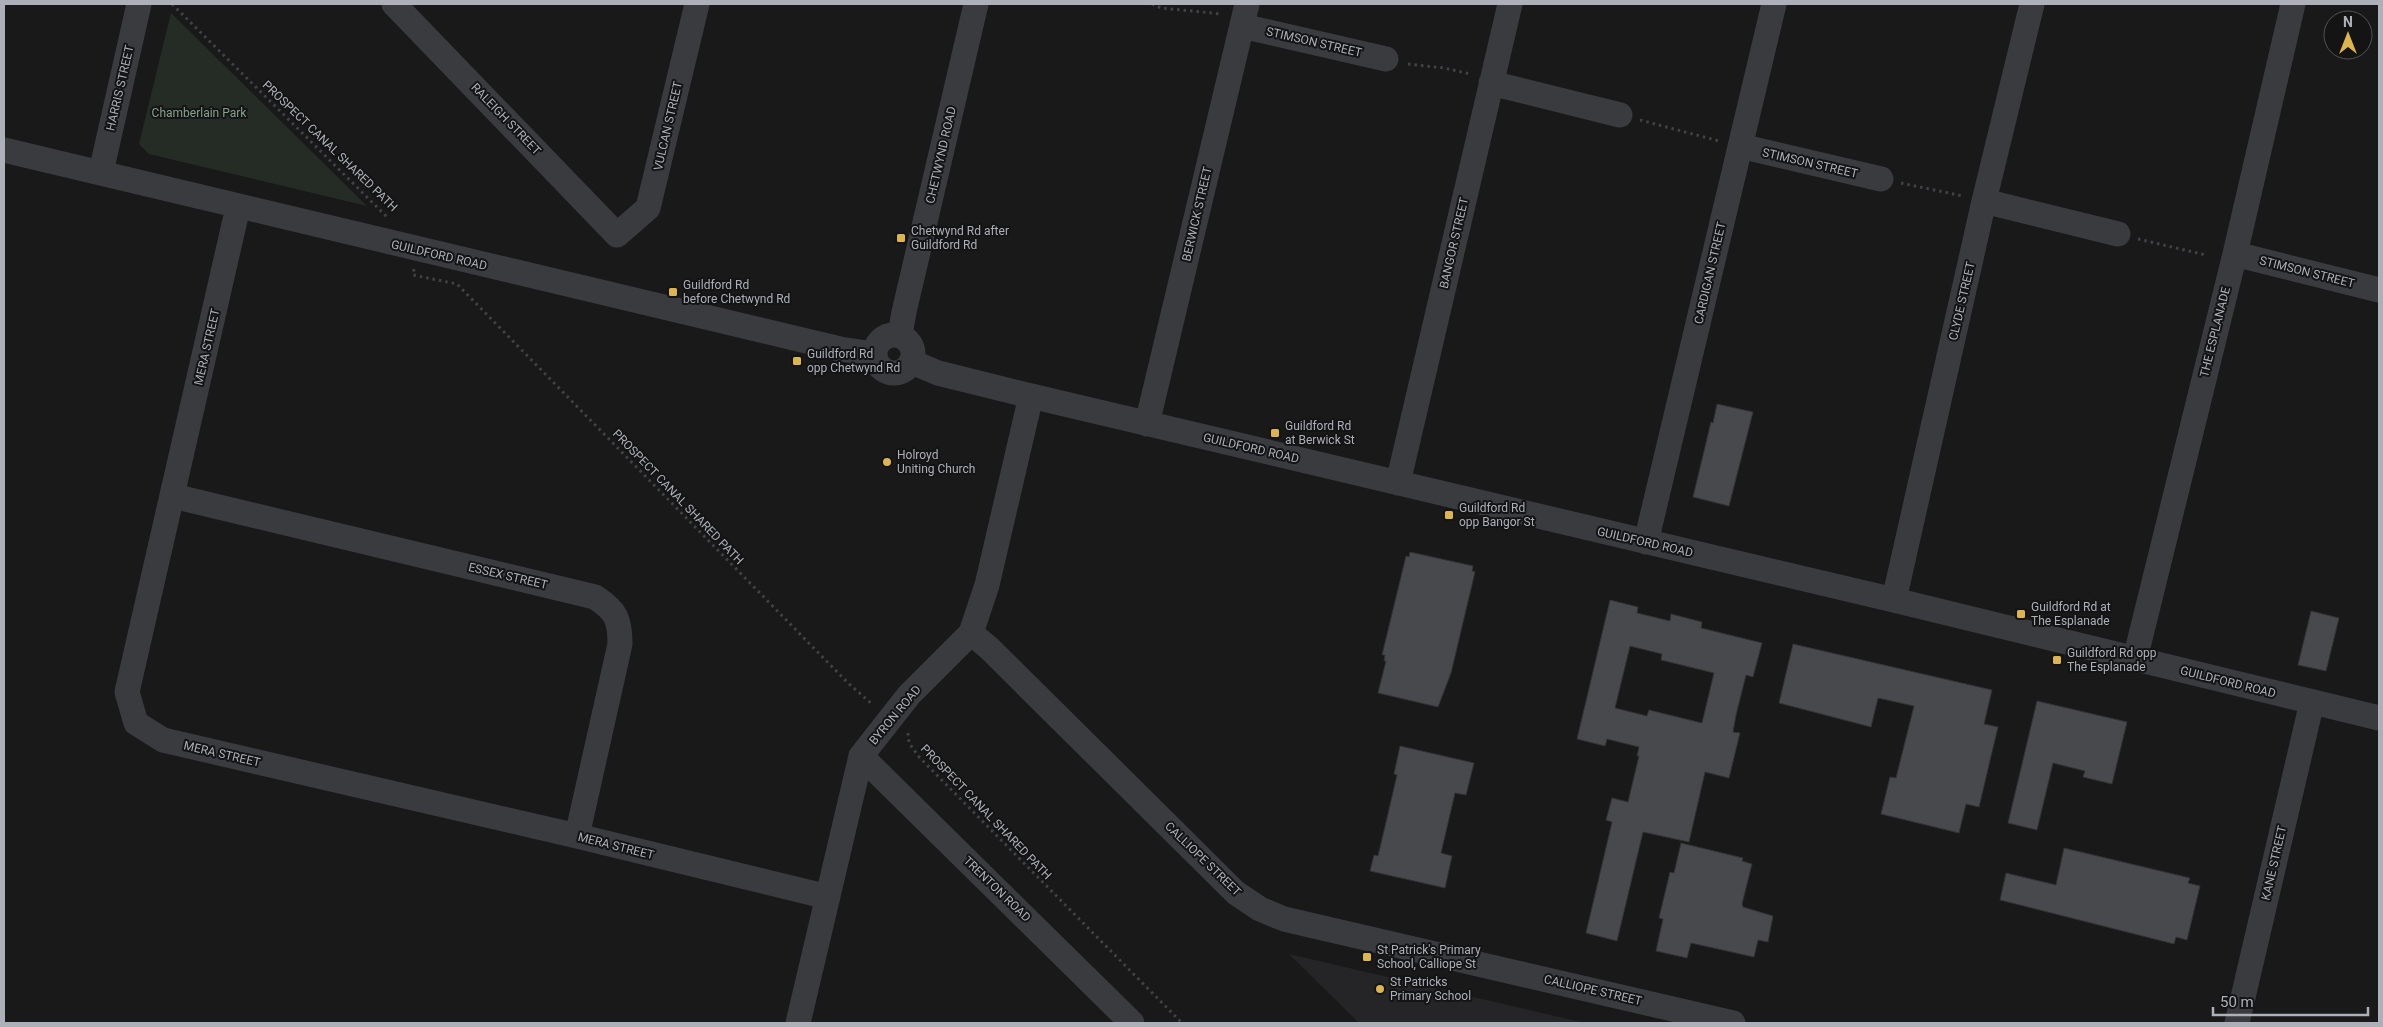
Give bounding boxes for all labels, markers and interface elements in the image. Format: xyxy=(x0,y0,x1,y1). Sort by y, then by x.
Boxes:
north arrow xyxy=(2323,10,2373,60)
text: N xyxy=(2343,14,2353,30)
street label: STIMSON STREET xyxy=(1265,24,1363,60)
street label: HARRIS STREET xyxy=(103,44,137,132)
street label: PROSPECT CANAL SHARED PATH xyxy=(260,78,400,214)
street label: RALEIGH STREET xyxy=(468,80,544,158)
street label: VULCAN STREET xyxy=(651,80,685,172)
street label: CHETWYND ROAD xyxy=(923,105,959,205)
park label: Chamberlain Park xyxy=(152,106,247,120)
street label: STIMSON STREET xyxy=(1761,145,1859,181)
street label: BERWICK STREET xyxy=(1179,165,1215,263)
street label: BANGOR STREET xyxy=(1437,196,1471,290)
street label: CARDIGAN STREET xyxy=(1691,221,1729,325)
place label: Chetwynd Rd after Guildford Rd xyxy=(911,224,1009,252)
marker: Chetwynd Rd after Guildford Rd xyxy=(895,232,907,244)
street label: GUILDFORD ROAD xyxy=(390,237,488,273)
street label: STIMSON STREET xyxy=(2258,253,2356,291)
street label: CLYDE STREET xyxy=(1946,260,1978,342)
place label: Guildford Rd before Chetwynd Rd xyxy=(683,278,790,306)
street label: THE ESPLANADE xyxy=(2197,285,2233,379)
marker: Guildford Rd before Chetwynd Rd xyxy=(667,286,679,298)
street label: MERA STREET xyxy=(191,307,223,387)
place label: Guildford Rd opp Chetwynd Rd xyxy=(807,347,900,375)
marker: Guildford Rd opp Chetwynd Rd xyxy=(791,355,803,367)
place label: Guildford Rd at Berwick St xyxy=(1285,419,1355,447)
street label: PROSPECT CANAL SHARED PATH xyxy=(610,427,746,567)
marker: Guildford Rd at Berwick St xyxy=(1269,427,1281,439)
street label: GUILDFORD ROAD xyxy=(1202,430,1300,466)
place label: Holroyd Uniting Church xyxy=(897,448,975,476)
marker: Holroyd Uniting Church xyxy=(881,456,893,468)
place label: Guildford Rd opp Bangor St xyxy=(1459,501,1535,529)
marker: Guildford Rd opp Bangor St xyxy=(1443,509,1455,521)
street label: GUILDFORD ROAD xyxy=(1596,524,1694,560)
street label: ESSEX STREET xyxy=(467,560,549,592)
place label: Guildford Rd at The Esplanade xyxy=(2031,600,2111,628)
marker: Guildford Rd at The Esplanade xyxy=(2015,608,2027,620)
place label: Guildford Rd opp The Esplanade xyxy=(2067,646,2157,674)
marker: Guildford Rd opp The Esplanade xyxy=(2051,654,2063,666)
street label: GUILDFORD ROAD xyxy=(2179,663,2277,701)
street label: BYRON ROAD xyxy=(866,683,924,747)
street label: MERA STREET xyxy=(182,738,262,770)
street label: PROSPECT CANAL SHARED PATH xyxy=(918,742,1054,882)
street label: CALLIOPE STREET xyxy=(1162,819,1244,899)
street label: KANE STREET xyxy=(2259,824,2289,902)
street label: MERA STREET xyxy=(576,830,656,862)
street label: TRENTON ROAD xyxy=(961,853,1034,925)
place label: St Patrick's Primary School, Calliope St xyxy=(1377,943,1481,971)
marker: St Patrick's Primary School, Calliope St xyxy=(1361,951,1373,963)
street label: CALLIOPE STREET xyxy=(1543,972,1643,1008)
place label: St Patricks Primary School xyxy=(1390,975,1471,1003)
marker: St Patricks Primary School xyxy=(1374,983,1386,995)
scale bar xyxy=(2213,984,2368,1016)
text: 50 m xyxy=(2220,993,2254,1011)

